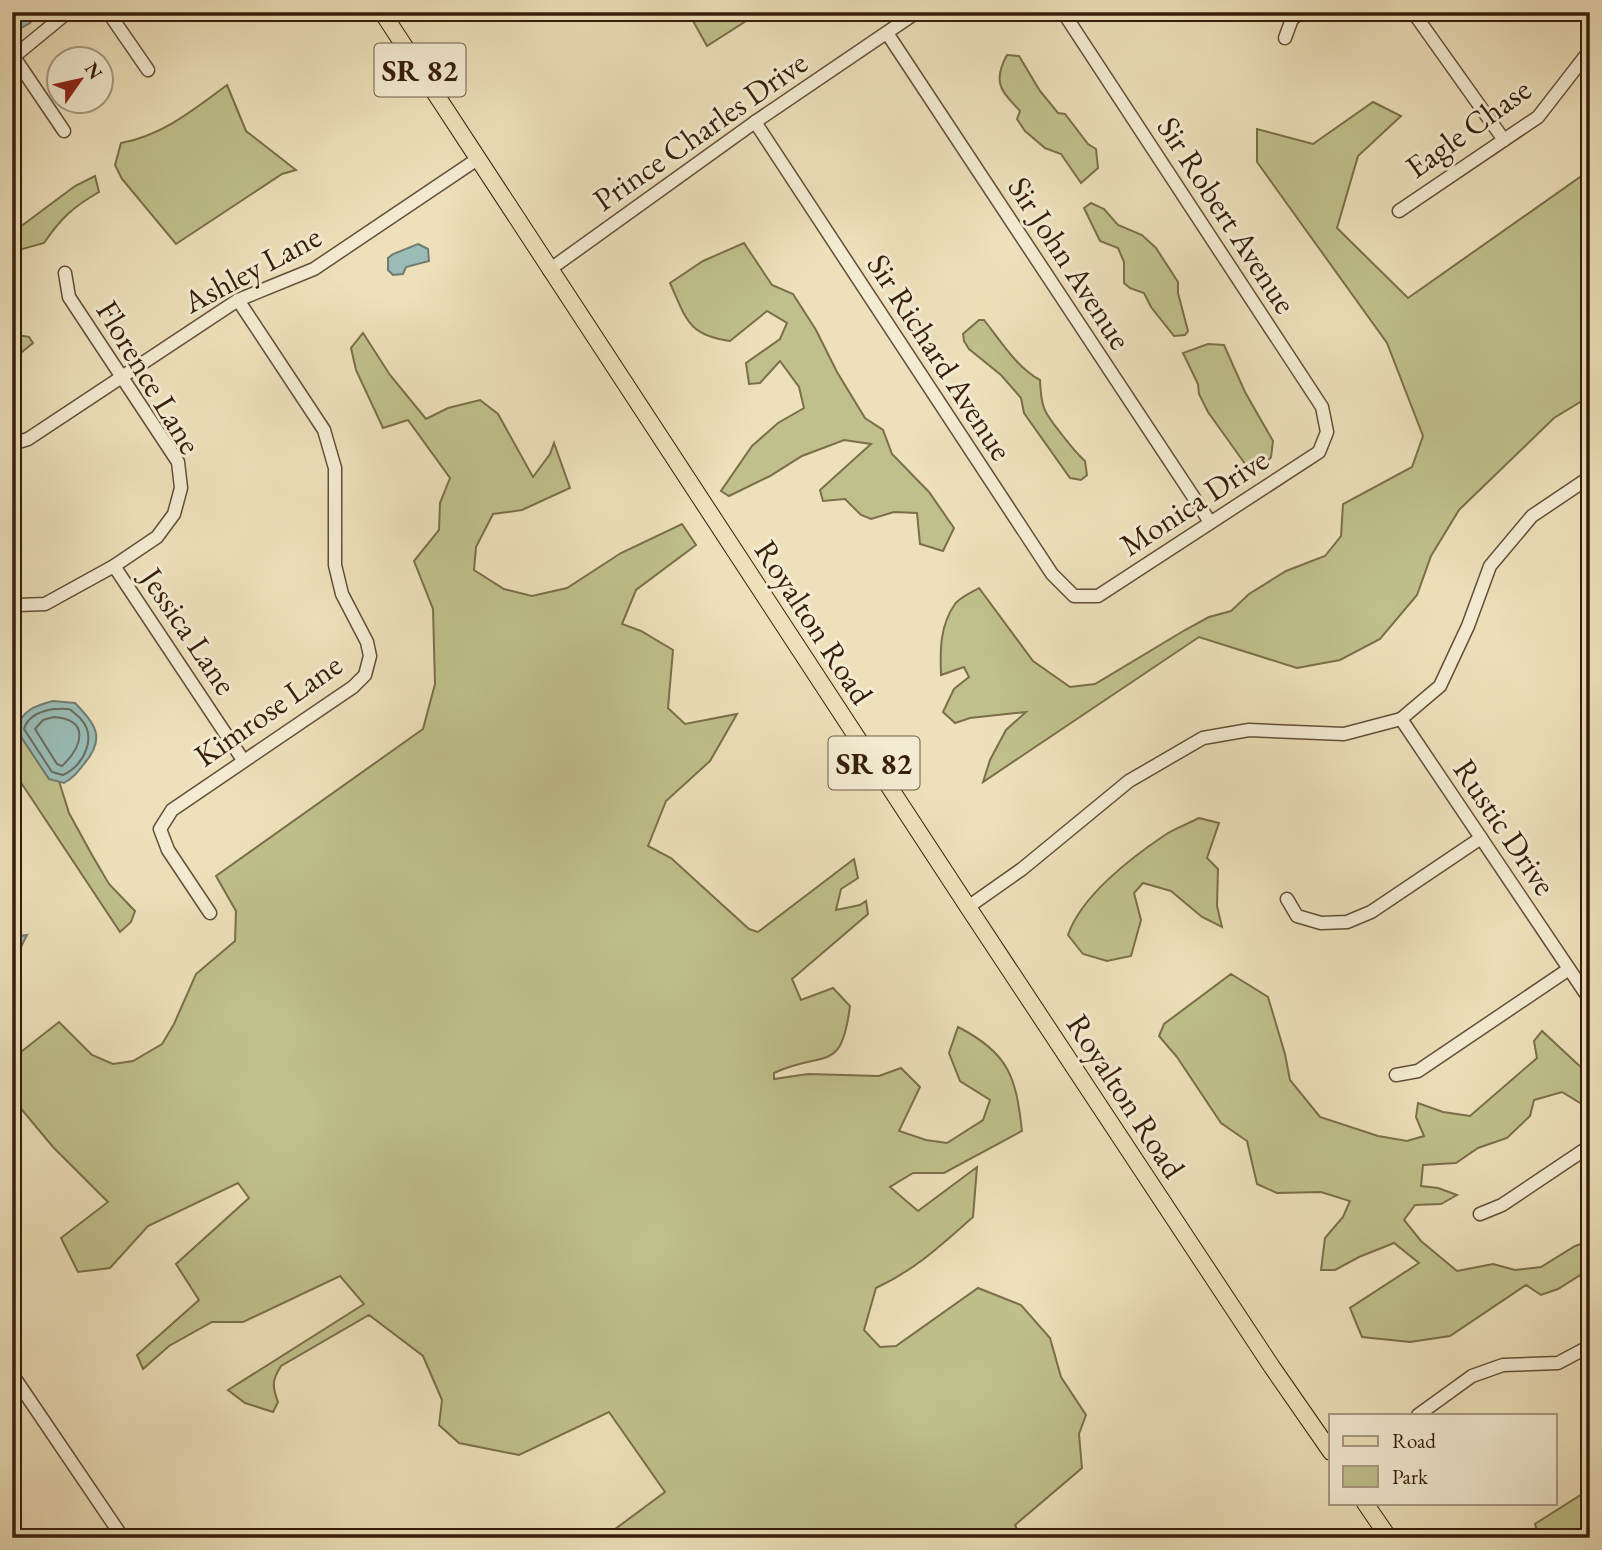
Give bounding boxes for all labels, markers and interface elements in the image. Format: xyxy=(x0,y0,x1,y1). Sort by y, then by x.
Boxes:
street label: Prince Charles Drive xyxy=(585,41,815,221)
road number: SR 82 xyxy=(374,44,466,96)
north arrow xyxy=(46,46,116,116)
text: N xyxy=(79,57,109,85)
street label: Eagle Chase xyxy=(1397,68,1539,188)
street label: Sir Robert Avenue xyxy=(1148,109,1306,321)
street label: Sir John Avenue xyxy=(999,169,1141,357)
street label: Ashley Lane xyxy=(175,215,328,323)
street label: Sir Richard Avenue xyxy=(858,246,1022,468)
street label: Florence Lane xyxy=(87,292,211,462)
street label: Monica Drive xyxy=(1112,438,1276,566)
street label: Royalton Road xyxy=(745,532,883,713)
street label: Jessica Lane xyxy=(130,557,247,703)
street label: Kimrose Lane xyxy=(186,644,350,776)
road number: SR 82 xyxy=(828,736,920,790)
street label: Rustic Drive xyxy=(1444,751,1566,903)
street label: Royalton Road xyxy=(1057,1006,1195,1187)
legend xyxy=(1329,1414,1556,1504)
text: Road xyxy=(1392,1427,1436,1454)
text: Park xyxy=(1392,1463,1429,1490)

